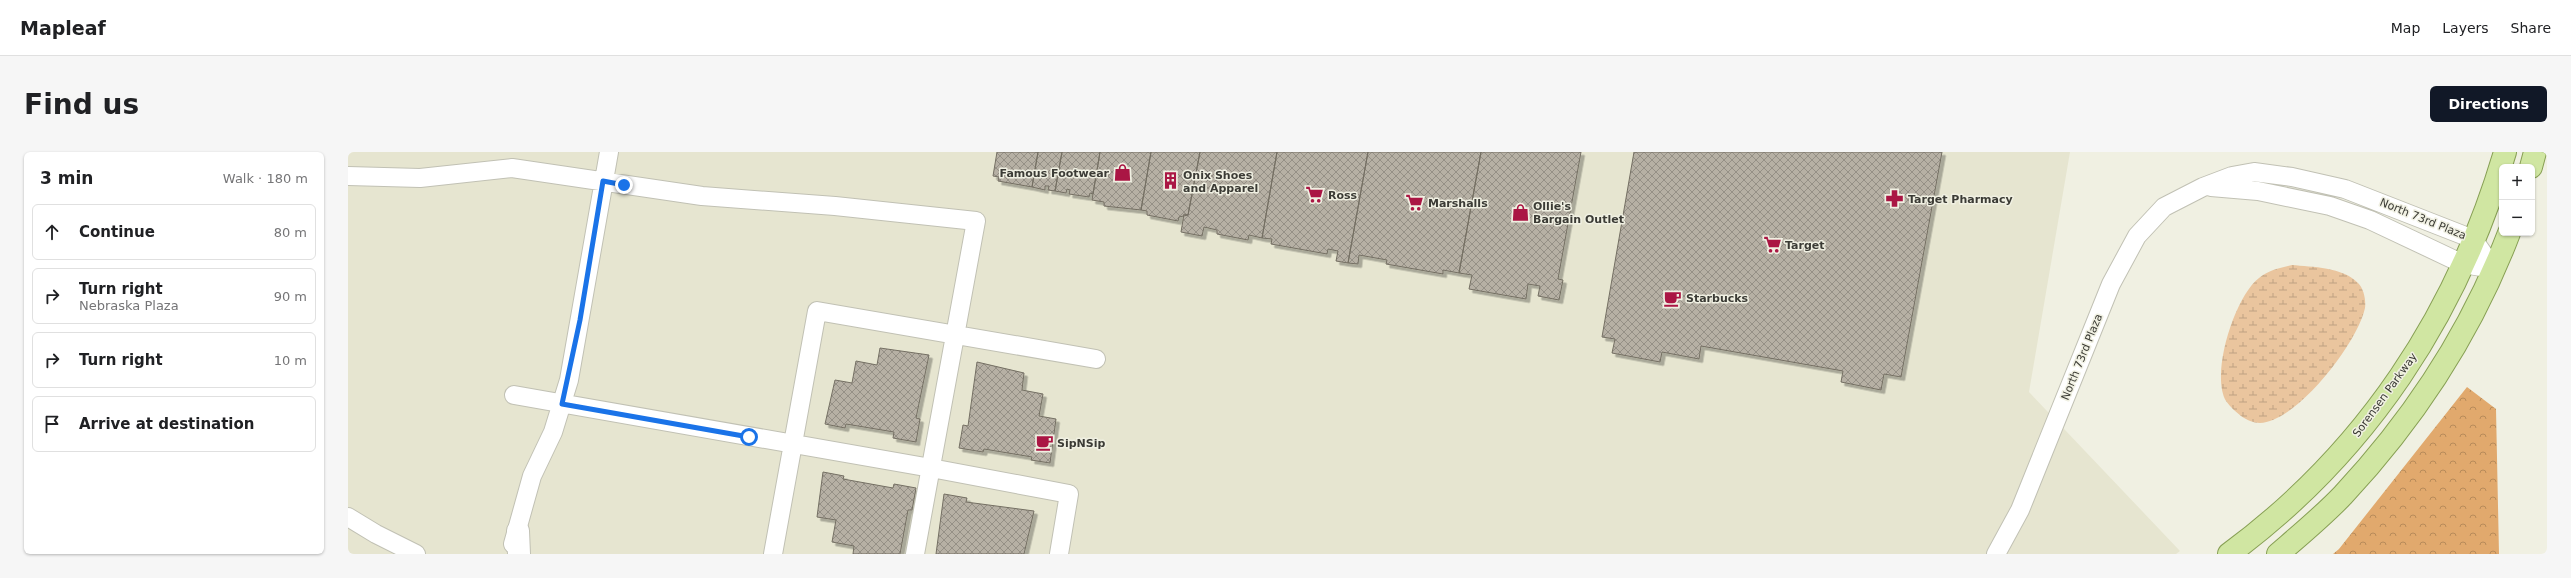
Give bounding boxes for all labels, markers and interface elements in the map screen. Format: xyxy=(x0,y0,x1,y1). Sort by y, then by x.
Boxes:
text: Mapleaf xyxy=(20,17,106,39)
text: Map xyxy=(2391,20,2420,36)
text: Layers xyxy=(2442,20,2489,36)
text: Share xyxy=(2511,20,2551,36)
button: Directions xyxy=(2430,86,2547,122)
text: Find us xyxy=(24,88,139,121)
shop icon: Famous Footwear xyxy=(1112,163,1132,183)
map controls xyxy=(2499,164,2535,236)
button: + xyxy=(2499,164,2535,200)
place label: Famous Footwear xyxy=(1000,167,1110,180)
text: 3 min xyxy=(40,168,93,188)
place label: Onix Shoes and Apparel xyxy=(1183,169,1258,195)
text: Walk · 180 m xyxy=(223,171,308,186)
building icon: Onix Shoes and Apparel xyxy=(1160,171,1180,191)
route end xyxy=(615,176,633,194)
supermarket icon: Ross xyxy=(1305,185,1325,205)
place label: Ross xyxy=(1328,189,1358,202)
pharmacy icon: Target Pharmacy xyxy=(1885,189,1905,209)
supermarket icon: Marshalls xyxy=(1405,193,1425,213)
place label: Target Pharmacy xyxy=(1908,193,2013,206)
street label: North 73rd Plaza xyxy=(2378,196,2468,242)
place label: Marshalls xyxy=(1428,197,1488,210)
place label: Ollie's Bargain Outlet xyxy=(1533,200,1624,226)
button: − xyxy=(2499,200,2535,236)
shop icon: Ollie's Bargain Outlet xyxy=(1510,202,1530,222)
icon: ahead xyxy=(41,221,63,243)
text: Continue xyxy=(79,223,155,241)
text: 80 m xyxy=(274,225,307,240)
supermarket icon: Target xyxy=(1762,235,1782,255)
place label: Target xyxy=(1785,239,1825,252)
text: Turn right xyxy=(79,280,163,298)
icon: right xyxy=(41,285,63,307)
cafe icon: Starbucks xyxy=(1663,288,1683,308)
text: 90 m xyxy=(274,289,307,304)
place label: Starbucks xyxy=(1686,292,1749,305)
text: Nebraska Plaza xyxy=(79,298,179,313)
street label: North 73rd Plaza xyxy=(2059,312,2105,402)
icon: right xyxy=(41,349,63,371)
street label: Sorensen Parkway xyxy=(2350,350,2420,440)
text: Turn right xyxy=(79,351,163,369)
text: 10 m xyxy=(274,353,307,368)
icon: arrive xyxy=(41,413,63,435)
text: Arrive at destination xyxy=(79,415,254,433)
route start xyxy=(740,428,758,446)
cafe icon: SipNSip xyxy=(1034,433,1054,453)
place label: SipNSip xyxy=(1057,437,1105,450)

